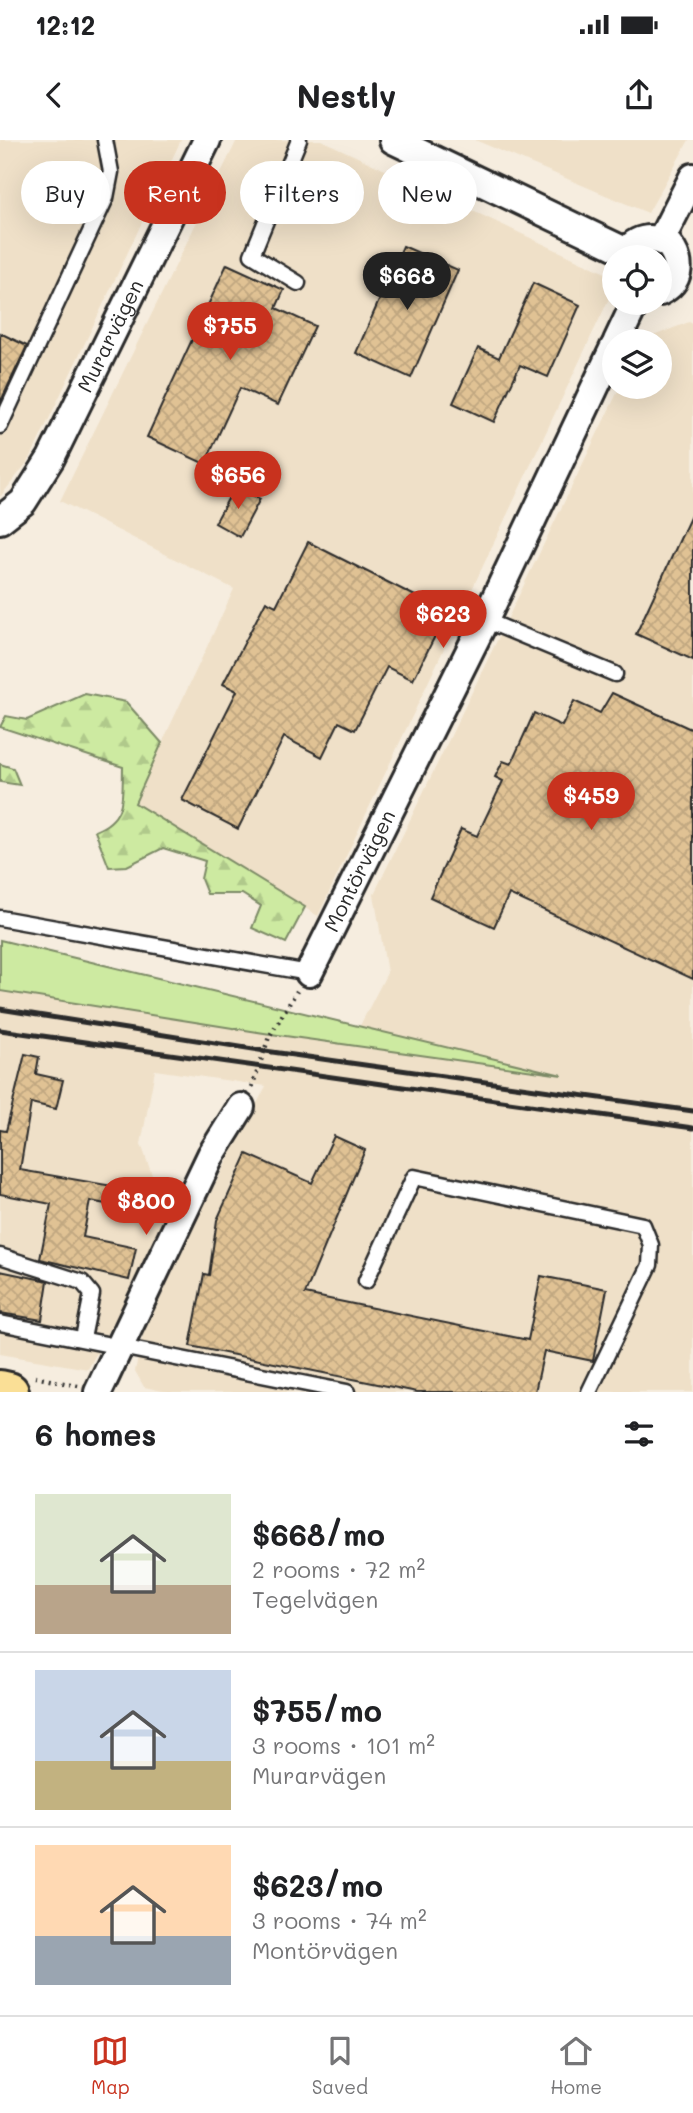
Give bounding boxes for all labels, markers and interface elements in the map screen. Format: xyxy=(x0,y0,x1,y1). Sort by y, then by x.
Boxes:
text: 12:12 xyxy=(35,8,95,42)
text: Nestly xyxy=(297,74,396,116)
icon: back xyxy=(35,76,73,114)
icon: share xyxy=(620,76,658,114)
chip: Buy xyxy=(21,161,110,224)
chip: Rent xyxy=(124,161,226,224)
chip: Filters xyxy=(240,161,364,224)
chip: New xyxy=(378,161,477,224)
map controls xyxy=(602,245,672,399)
button: locate xyxy=(602,245,672,315)
pin: $668 xyxy=(366,253,448,312)
text: $668 xyxy=(379,260,435,290)
street label: Murarvägen xyxy=(70,275,149,397)
pin: $755 xyxy=(189,302,271,362)
text: $755 xyxy=(203,310,257,340)
button: layers xyxy=(602,329,672,399)
pin: $656 xyxy=(197,452,279,511)
text: $656 xyxy=(210,459,266,489)
pin: $623 xyxy=(402,590,484,650)
text: $623 xyxy=(416,598,470,628)
pin: $459 xyxy=(550,772,632,832)
text: $459 xyxy=(563,780,619,810)
street label: Montörvägen xyxy=(317,805,400,936)
pin: $800 xyxy=(105,1178,187,1237)
text: $800 xyxy=(117,1185,175,1215)
text: 6 homes xyxy=(35,1414,156,1454)
icon: filters xyxy=(620,1415,658,1453)
text: $668/mo xyxy=(252,1514,385,1554)
icon: home xyxy=(91,1522,175,1606)
text: 2 rooms · 72 m² xyxy=(252,1554,425,1584)
text: Tegelvägen xyxy=(252,1584,378,1614)
text: $755/mo xyxy=(252,1690,382,1730)
icon: home xyxy=(91,1698,175,1782)
text: 3 rooms · 101 m² xyxy=(252,1730,435,1760)
text: Murarvägen xyxy=(252,1760,386,1790)
text: $623/mo xyxy=(252,1865,383,1905)
icon: home xyxy=(91,1873,175,1957)
text: 3 rooms · 74 m² xyxy=(252,1905,427,1935)
text: Montörvägen xyxy=(252,1935,398,1965)
tab: Map xyxy=(91,2032,130,2099)
tab: Saved xyxy=(312,2032,368,2099)
tab: Home xyxy=(550,2032,602,2099)

